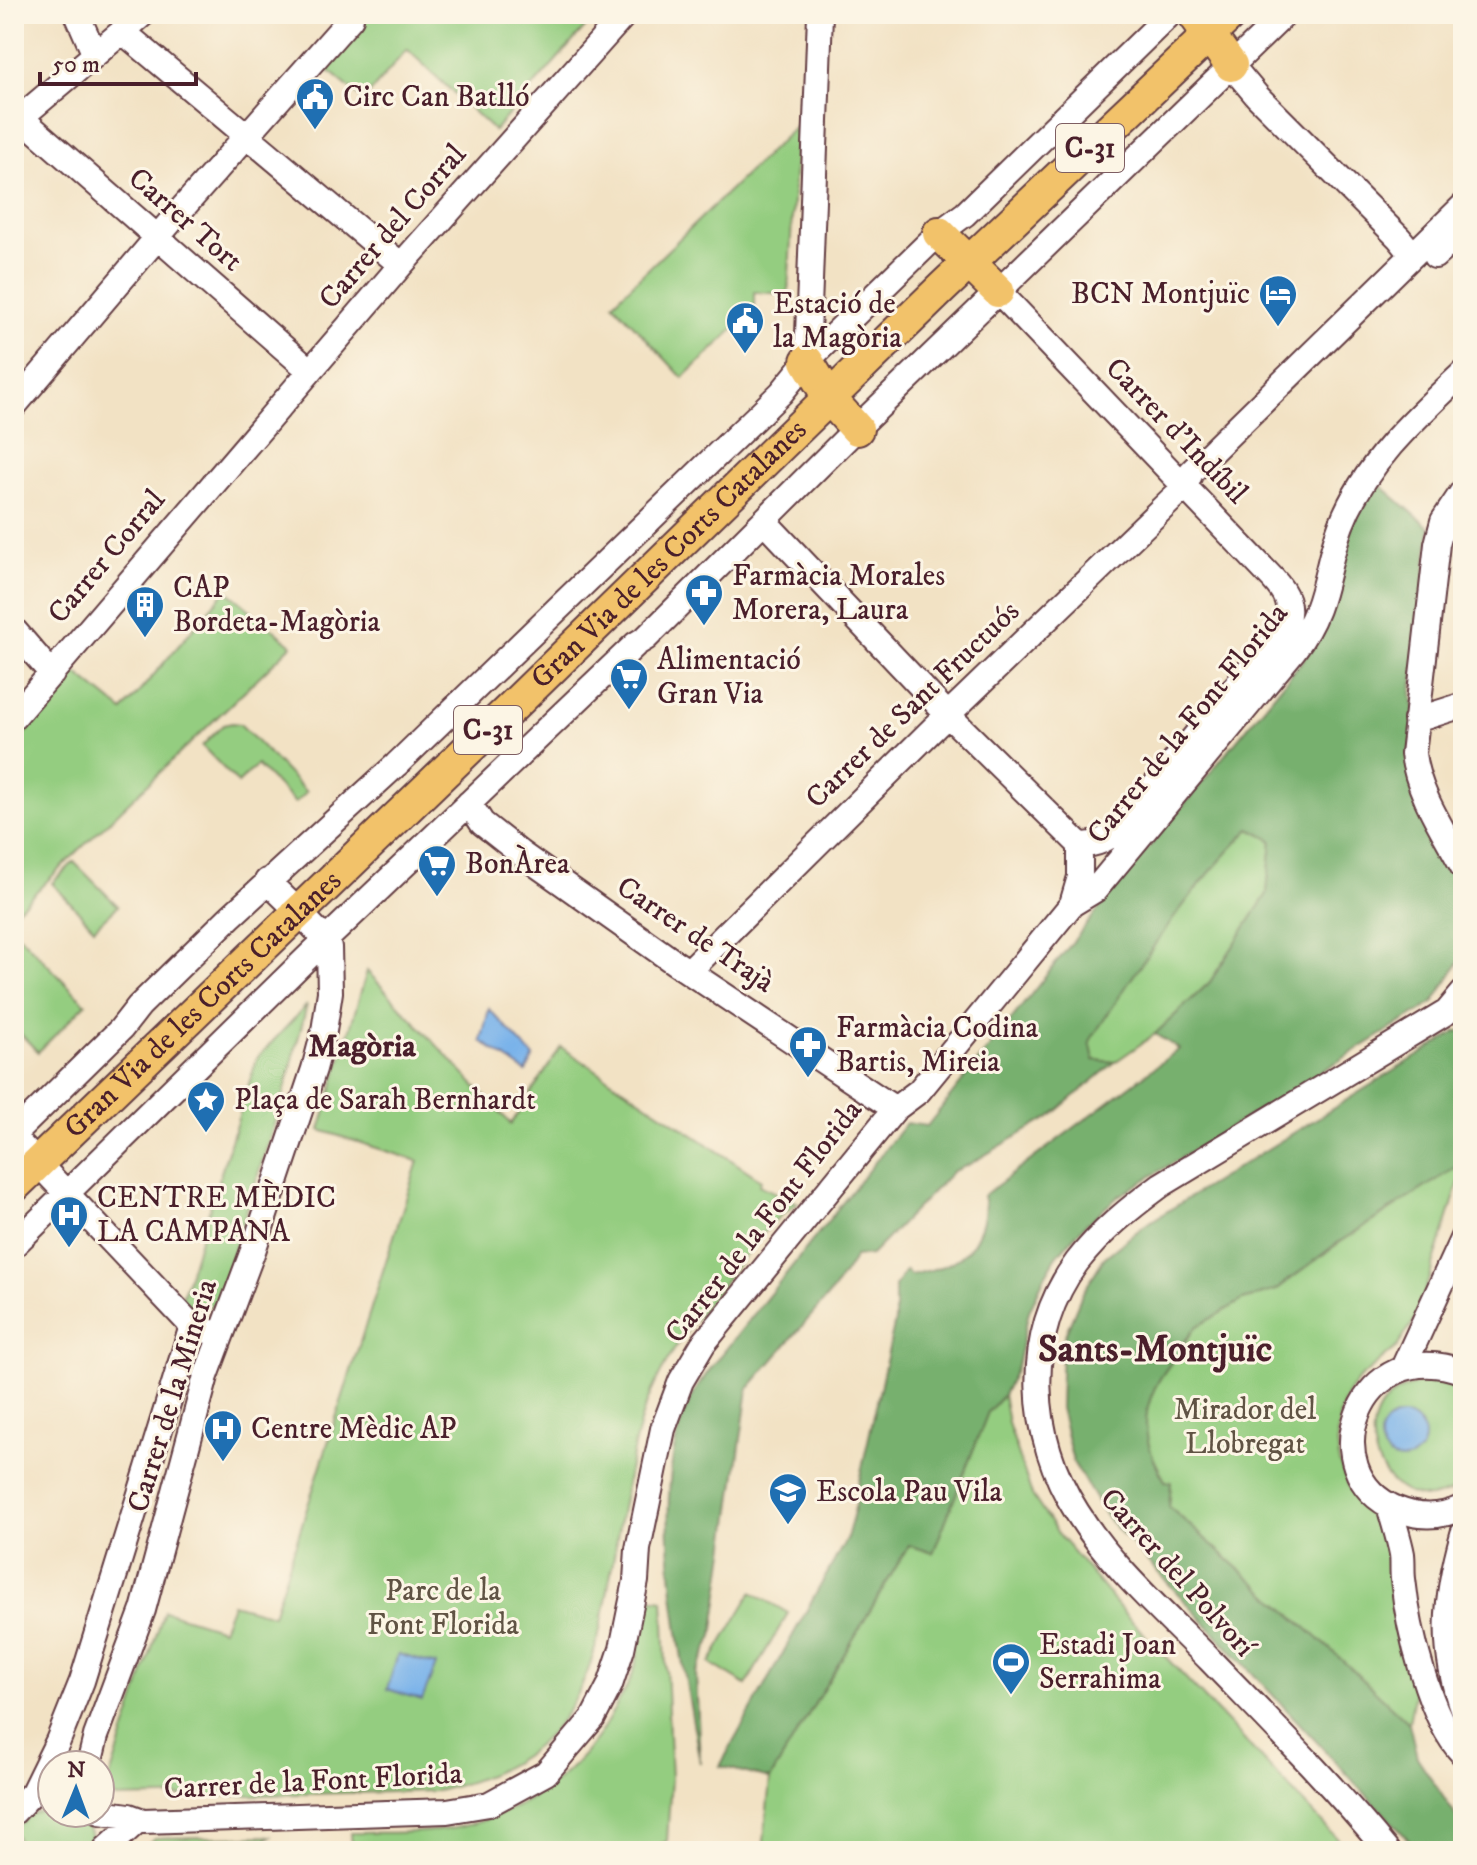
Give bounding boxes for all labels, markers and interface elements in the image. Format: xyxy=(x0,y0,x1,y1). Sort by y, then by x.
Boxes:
scale bar xyxy=(40,36,196,86)
text: 50 m xyxy=(52,50,100,80)
public building icon: Circ Can Batlló xyxy=(294,76,336,131)
place label: Circ Can Batlló xyxy=(343,79,530,116)
road number: C-31 xyxy=(1056,124,1124,172)
street label: Carrer del Corral xyxy=(311,137,475,317)
street label: Carrer Tort xyxy=(120,160,250,280)
hotel icon: BCN Montjuïc xyxy=(1257,273,1299,328)
place label: BCN Montjuïc xyxy=(1071,276,1250,313)
place label: Estació de la Magòria xyxy=(773,286,902,357)
public building icon: Estació de la Magòria xyxy=(724,300,766,355)
street label: Carrer d'Indíbil xyxy=(1097,350,1255,512)
street label: Gran Via de les Corts Catalanes xyxy=(523,411,815,697)
street label: Carrer Corral xyxy=(40,482,174,632)
place label: Farmàcia Morales Morera, Laura xyxy=(732,558,945,629)
place label: CAP Bordeta-Magòria xyxy=(173,570,381,641)
pharmacy icon: Farmàcia Morales Morera, Laura xyxy=(683,572,725,627)
building icon: CAP Bordeta-Magòria xyxy=(124,584,166,639)
street label: Carrer de Sant Fructuós xyxy=(798,593,1028,817)
street label: Carrer de la Font Florida xyxy=(1080,596,1297,852)
place label: Alimentació Gran Via xyxy=(657,642,801,713)
supermarket icon: Alimentació Gran Via xyxy=(608,656,650,711)
road number: C-31 xyxy=(454,706,522,754)
supermarket icon: BonÀrea xyxy=(416,843,458,898)
place label: BonÀrea xyxy=(465,844,570,883)
street label: Gran Via de les Corts Catalanes xyxy=(56,862,349,1146)
street label: Carrer de Trajà xyxy=(609,869,781,1001)
place label: Farmàcia Codina Bartis, Mireia xyxy=(836,1010,1038,1081)
pharmacy icon: Farmàcia Codina Bartis, Mireia xyxy=(787,1024,829,1079)
district label: Magòria xyxy=(308,1027,416,1067)
place icon: Plaça de Sarah Bernhardt xyxy=(185,1079,227,1134)
place label: Plaça de Sarah Bernhardt xyxy=(234,1082,536,1119)
street label: Carrer de la Font Florida xyxy=(657,1093,871,1351)
place label: CENTRE MÈDIC LA CAMPANA xyxy=(97,1179,336,1251)
hospital icon: CENTRE MÈDIC LA CAMPANA xyxy=(48,1194,90,1249)
street label: Carrer de la Mineria xyxy=(120,1275,226,1517)
district label: Sants-Montjuïc xyxy=(1038,1326,1272,1374)
park label: Mirador del Llobregat xyxy=(1174,1392,1316,1463)
hospital icon: Centre Mèdic AP xyxy=(202,1408,244,1463)
place label: Centre Mèdic AP xyxy=(251,1411,457,1448)
school or university icon: Escola Pau Vila xyxy=(767,1471,809,1526)
place label: Escola Pau Vila xyxy=(816,1474,1002,1511)
street label: Carrer del Polvorí xyxy=(1092,1481,1263,1666)
park label: Parc de la Font Florida xyxy=(367,1573,519,1644)
place label: Estadi Joan Serrahima xyxy=(1039,1627,1176,1698)
sports icon: Estadi Joan Serrahima xyxy=(990,1641,1032,1696)
north arrow xyxy=(36,1749,116,1829)
street label: Carrer de la Font Florida xyxy=(163,1756,463,1808)
text: N xyxy=(67,1757,86,1784)

